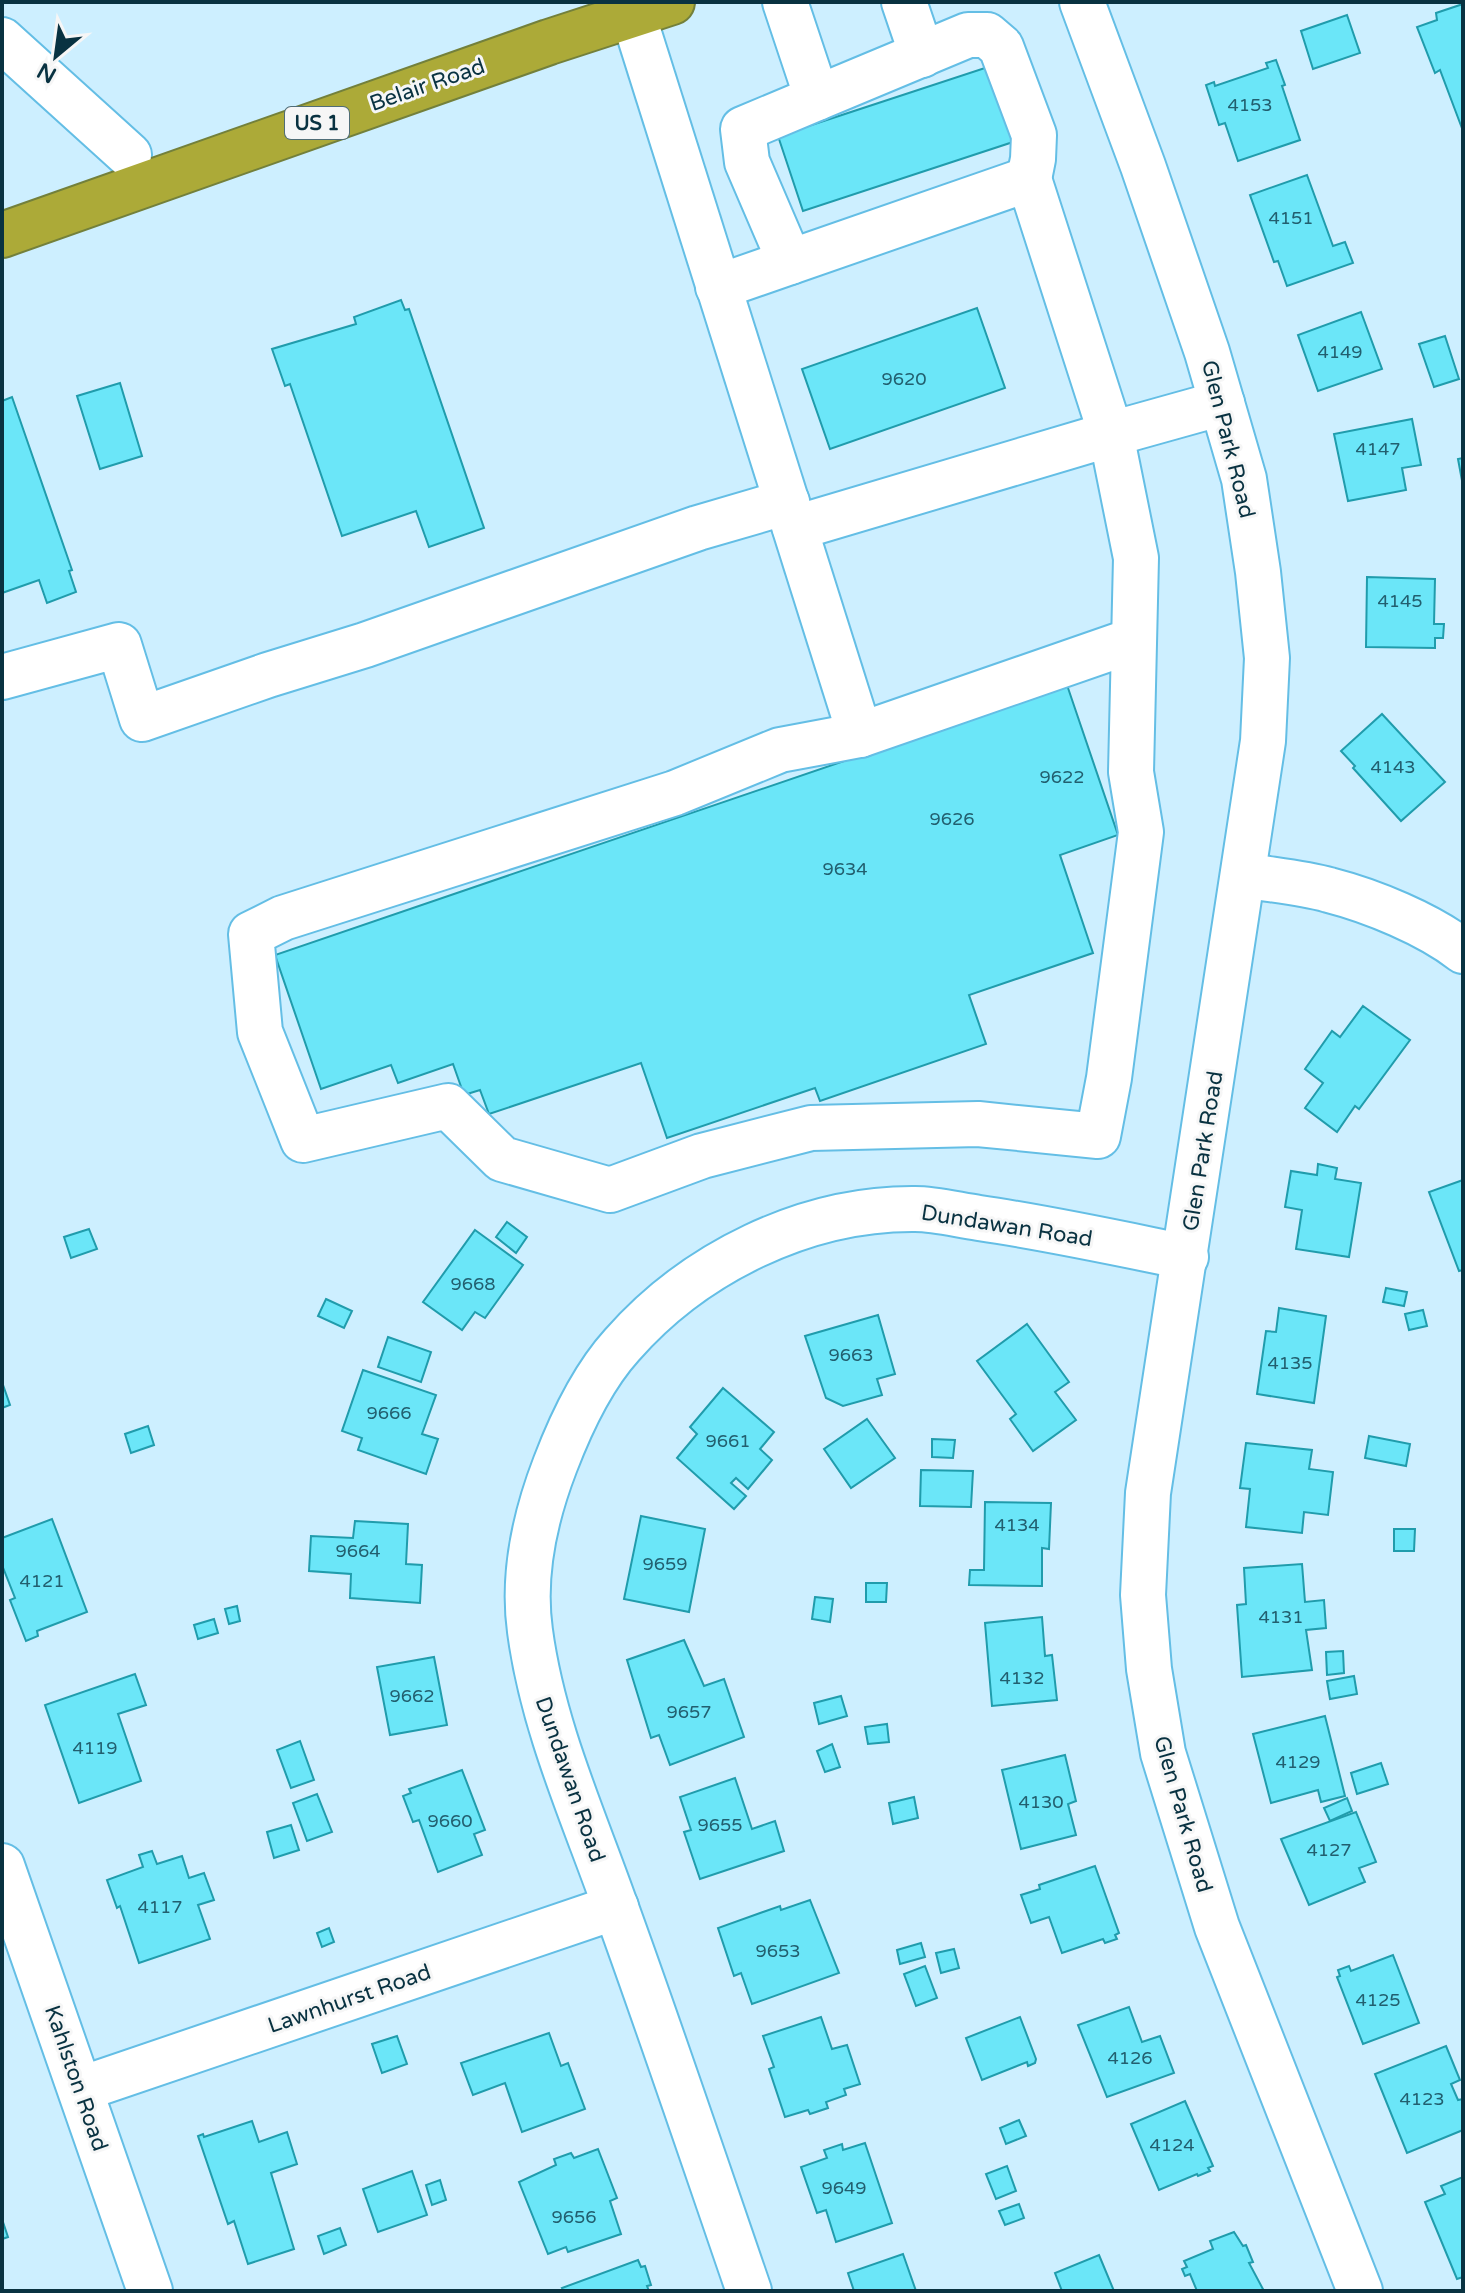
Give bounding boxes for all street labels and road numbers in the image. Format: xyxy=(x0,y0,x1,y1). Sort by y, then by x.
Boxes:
street label: Belair Road xyxy=(366,53,488,117)
road number: US 1 xyxy=(285,107,349,139)
street label: Glen Park Road xyxy=(1196,358,1260,521)
street label: Glen Park Road xyxy=(1177,1069,1228,1233)
street label: Dundawan Road xyxy=(919,1200,1094,1252)
street label: Dundawan Road xyxy=(530,1693,611,1865)
street label: Glen Park Road xyxy=(1148,1733,1218,1896)
street label: Lawnhurst Road xyxy=(264,1959,434,2039)
street label: Kahlston Road xyxy=(39,2002,113,2155)

